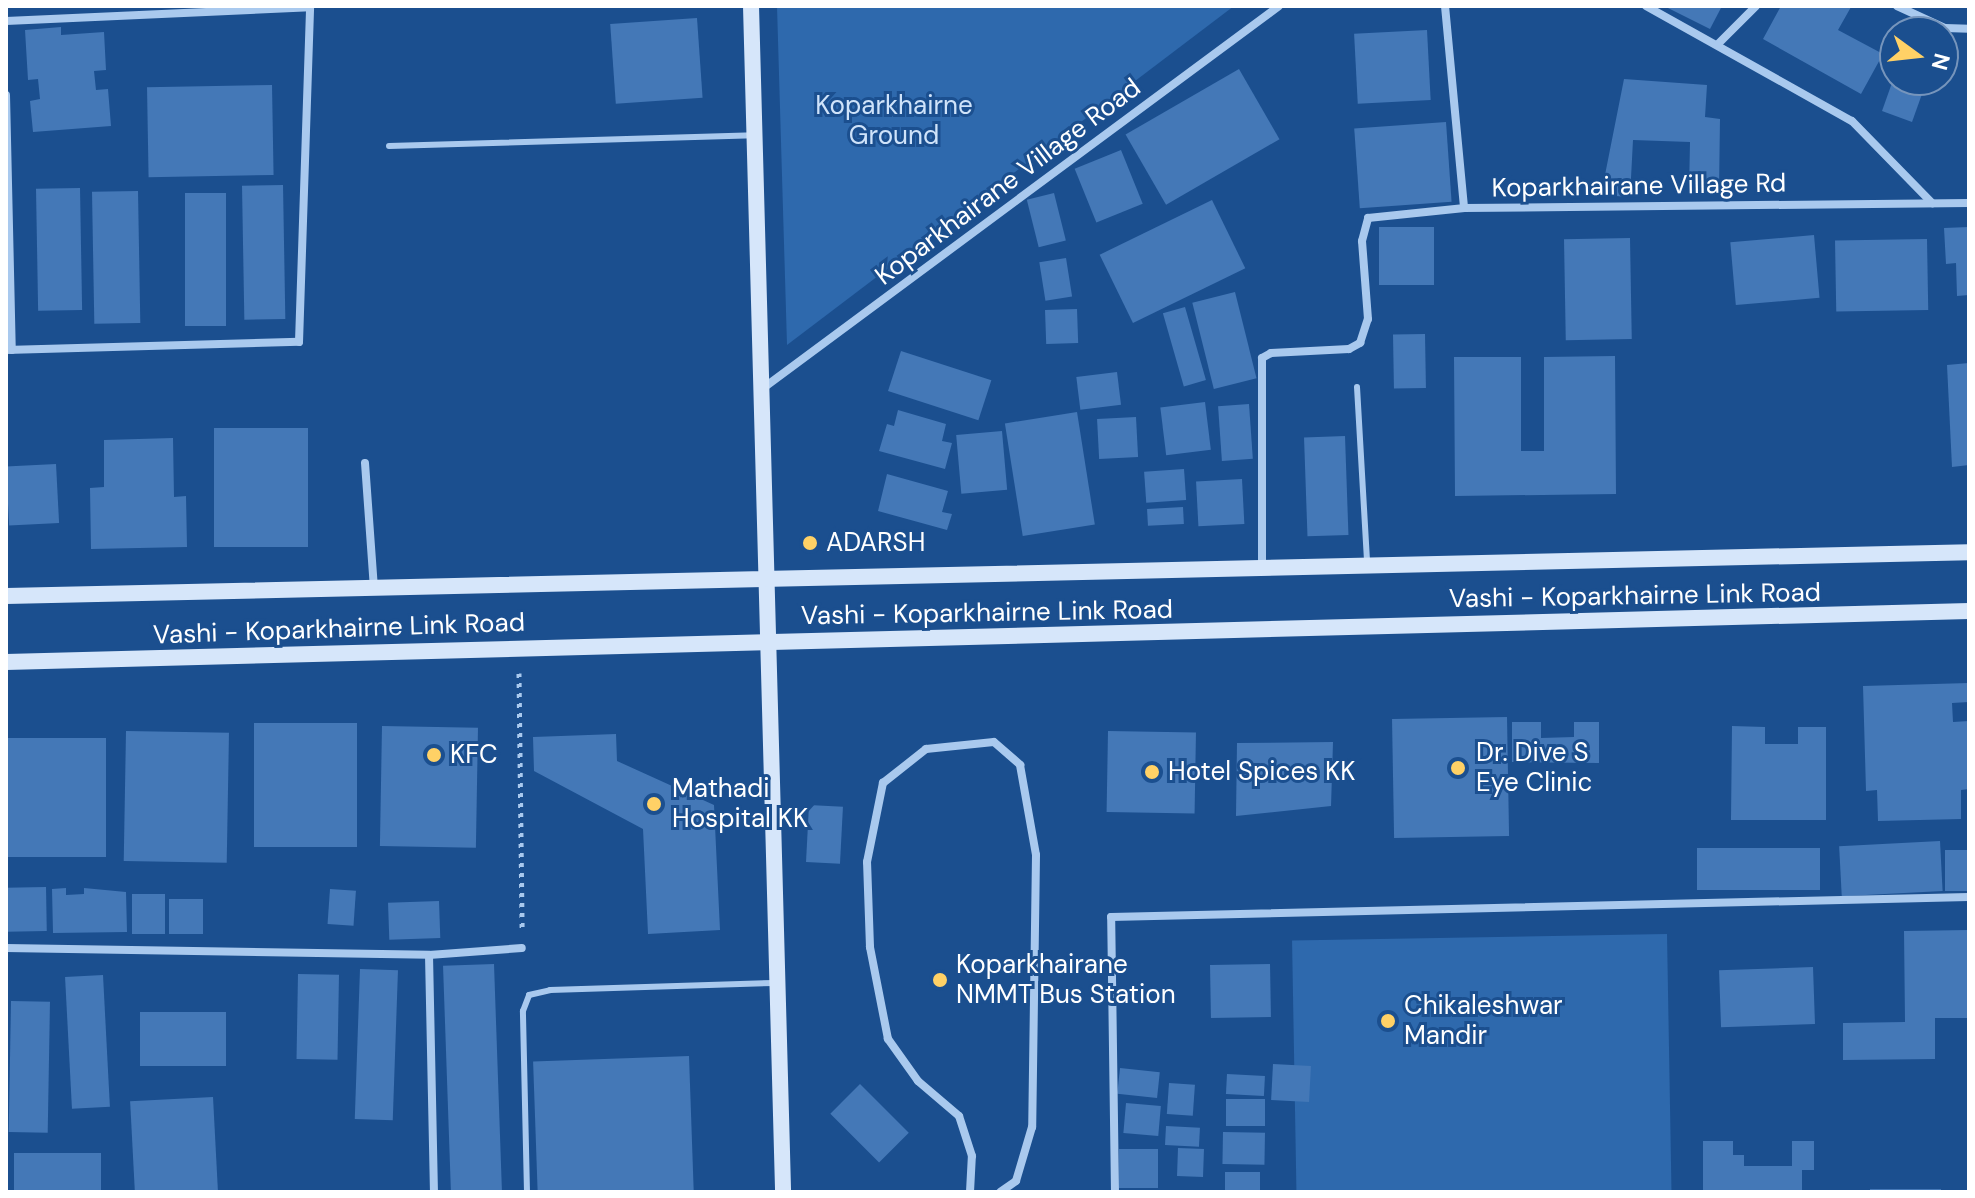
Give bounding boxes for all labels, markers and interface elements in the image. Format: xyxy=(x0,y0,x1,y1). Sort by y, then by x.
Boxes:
north arrow xyxy=(1879,16,1959,96)
text: N xyxy=(1925,50,1957,73)
street label: Koparkhairane Village Road xyxy=(869,72,1147,292)
park label: Koparkhairne Ground xyxy=(815,90,973,152)
street label: Koparkhairane Village Rd xyxy=(1491,168,1787,204)
place label: ADARSH xyxy=(826,527,925,559)
marker: ADARSH xyxy=(801,534,819,552)
street label: Vashi - Koparkhairne Link Road xyxy=(1449,577,1821,615)
street label: Vashi - Koparkhairne Link Road xyxy=(801,594,1173,632)
street label: Vashi - Koparkhairne Link Road xyxy=(153,607,525,651)
place label: Dr. Dive S Eye Clinic xyxy=(1476,737,1592,798)
place label: KFC xyxy=(450,739,498,771)
marker: KFC xyxy=(425,746,443,764)
place label: Hotel Spices KK xyxy=(1168,756,1355,788)
marker: Dr. Dive S Eye Clinic xyxy=(1447,757,1469,779)
marker: Hotel Spices KK xyxy=(1143,763,1161,781)
place label: Mathadi Hospital KK xyxy=(672,773,808,834)
marker: Mathadi Hospital KK xyxy=(643,793,665,815)
place label: Koparkhairane NMMT Bus Station xyxy=(956,949,1176,1010)
marker: Koparkhairane NMMT Bus Station xyxy=(931,971,949,989)
place label: Chikaleshwar Mandir xyxy=(1404,990,1563,1052)
marker: Chikaleshwar Mandir xyxy=(1379,1012,1397,1030)

